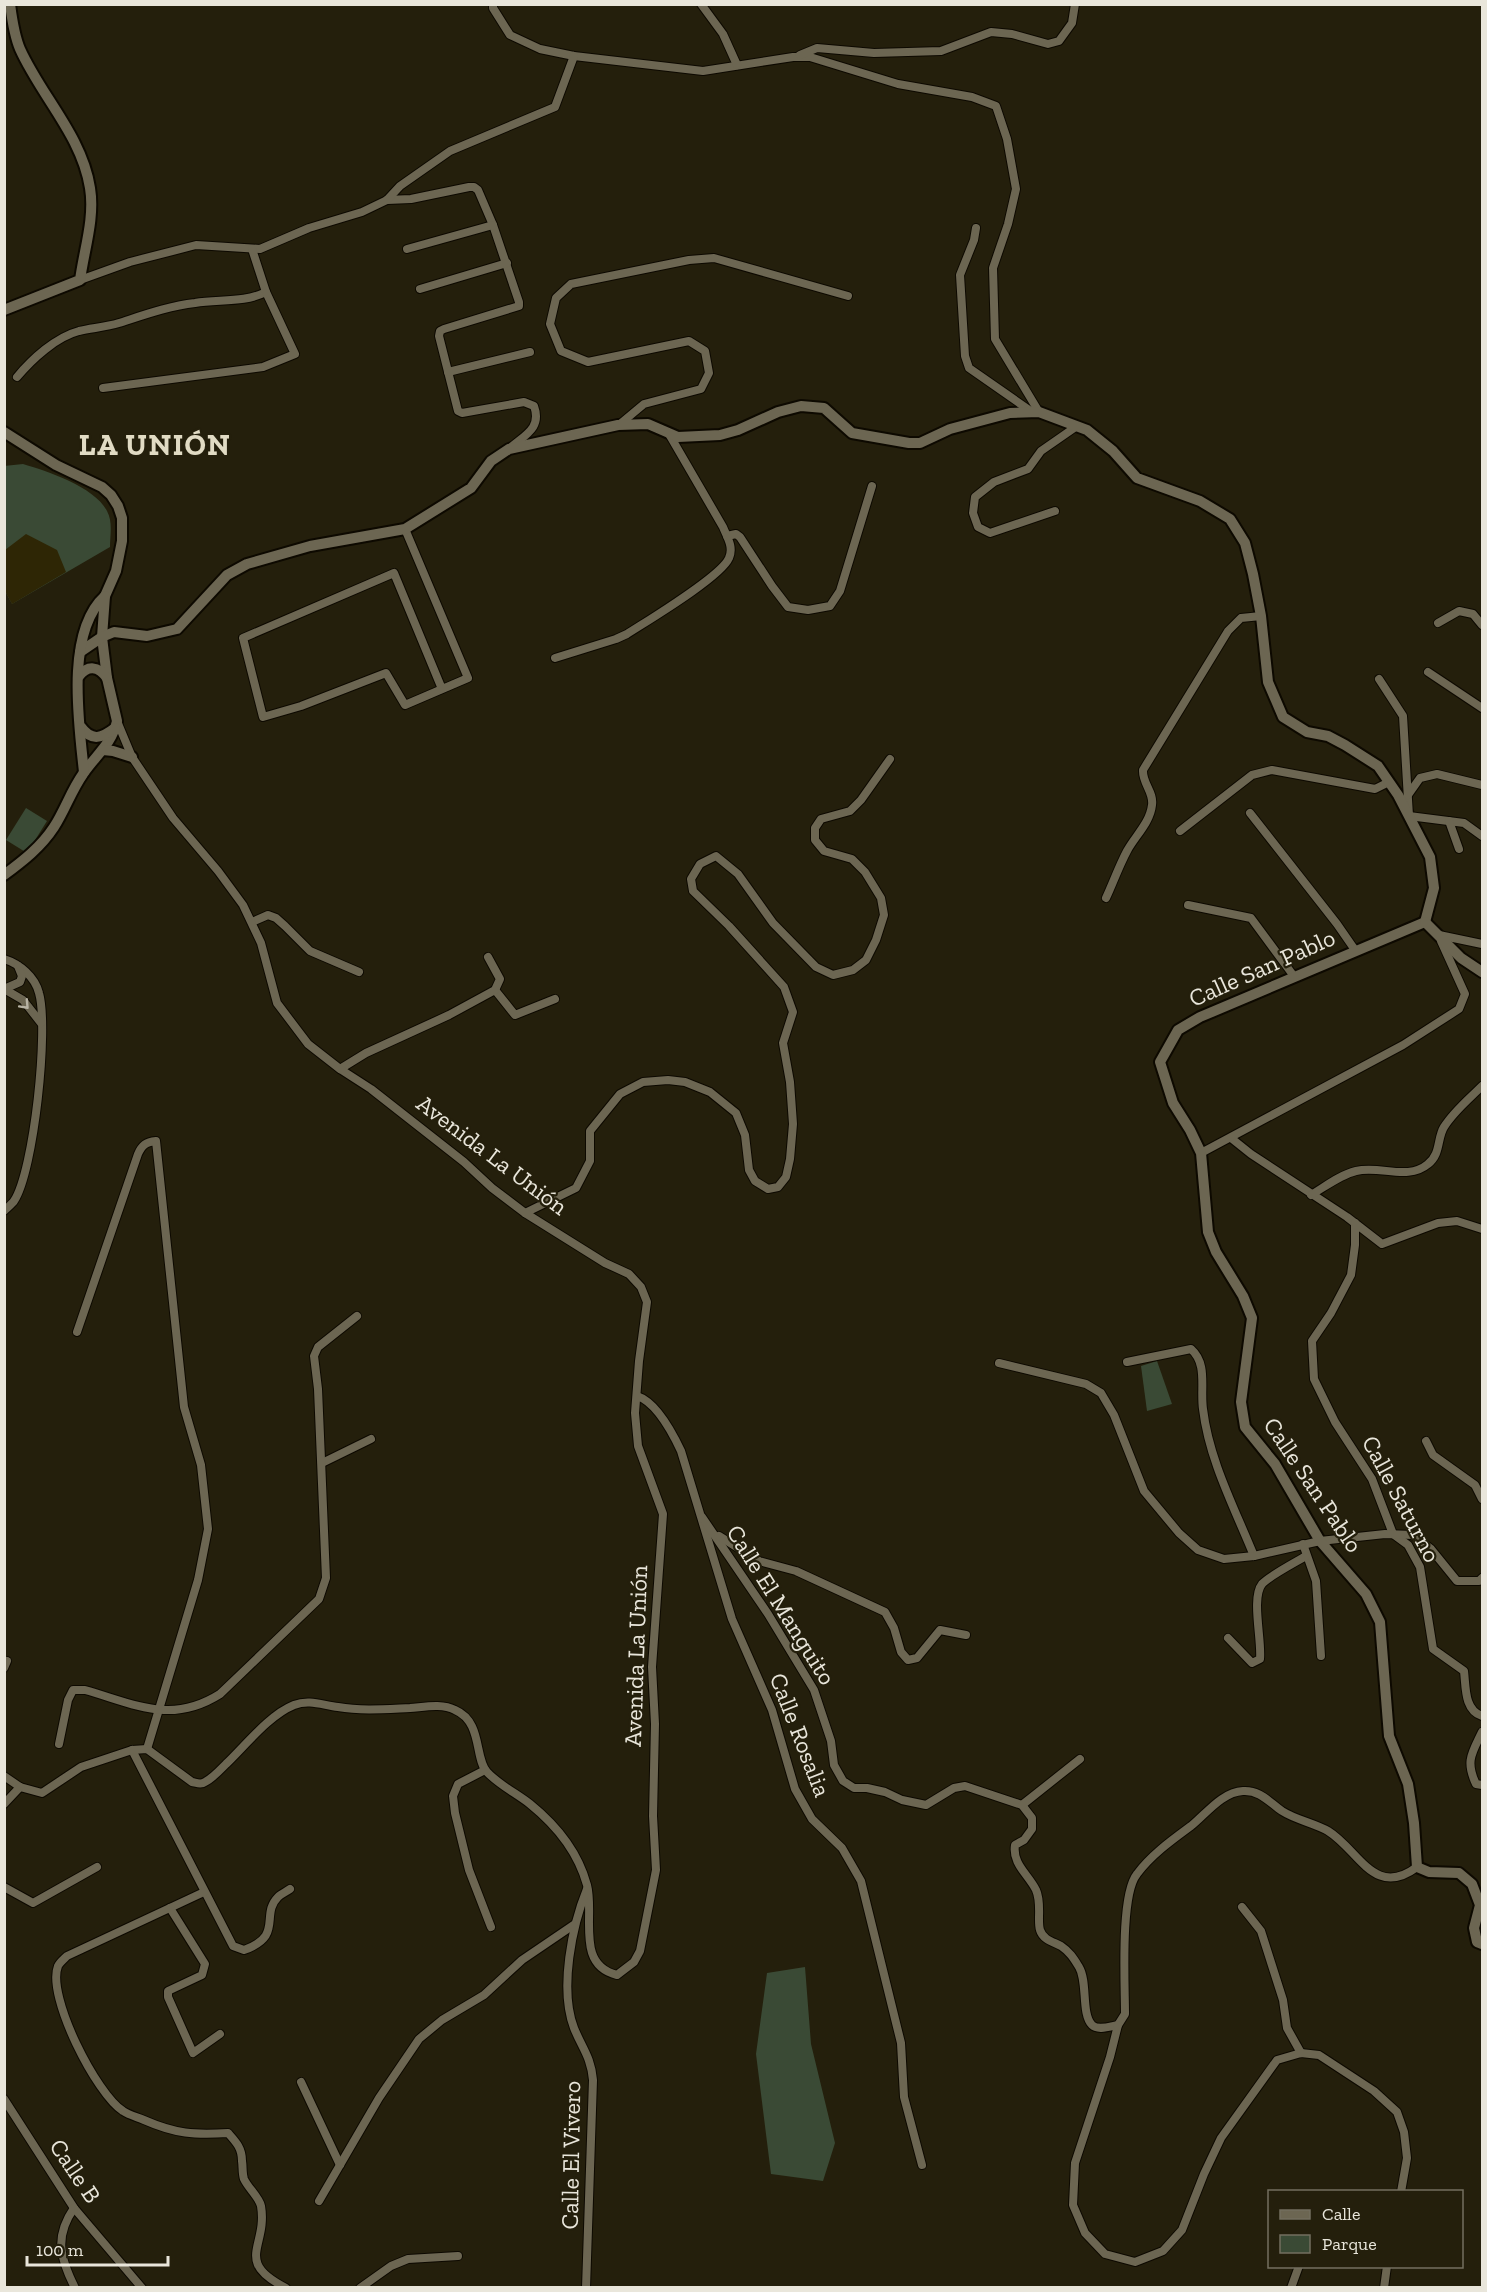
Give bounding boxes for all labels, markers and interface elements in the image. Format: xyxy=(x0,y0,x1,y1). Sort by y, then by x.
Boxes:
district label: LA UNIÓN xyxy=(79,427,231,463)
street label: Calle San Pablo xyxy=(1184,922,1339,1013)
one-way arrow xyxy=(18,998,29,1008)
street label: Avenida La Unión xyxy=(411,1088,574,1221)
street label: Calle San Pablo xyxy=(1258,1412,1369,1558)
street label: Calle Saturno xyxy=(1356,1430,1447,1567)
street label: Calle El Manguito xyxy=(721,1519,842,1690)
street label: Avenida La Unión xyxy=(618,1565,653,1747)
street label: Calle Rosalia xyxy=(764,1669,837,1801)
street label: Calle El Vivero xyxy=(555,2080,586,2230)
street label: Calle B xyxy=(44,2133,107,2208)
legend xyxy=(1268,2190,1463,2268)
text: Calle xyxy=(1322,2203,1360,2225)
scale bar xyxy=(27,2229,168,2267)
text: Parque xyxy=(1322,2233,1377,2255)
text: 100 m xyxy=(36,2239,84,2261)

